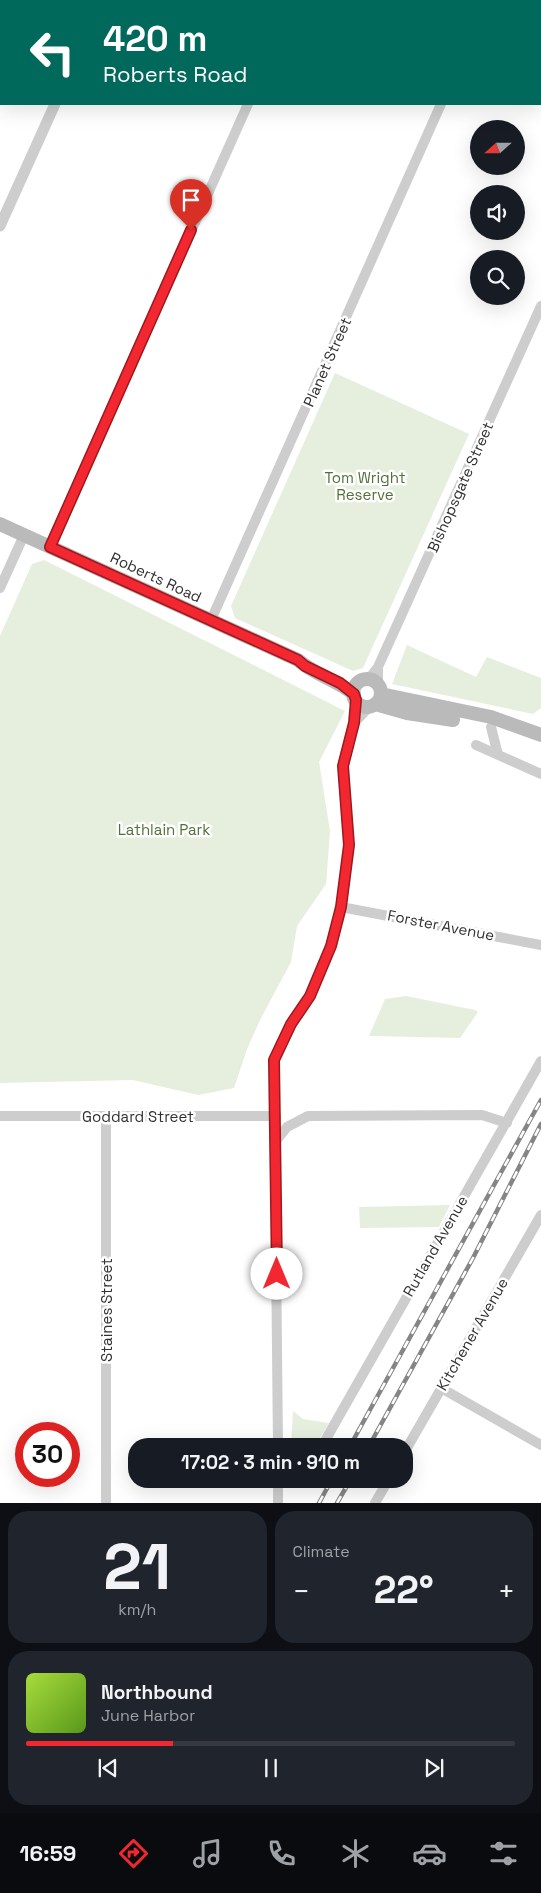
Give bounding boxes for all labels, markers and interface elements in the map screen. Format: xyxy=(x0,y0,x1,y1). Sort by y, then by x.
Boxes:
text: 420 m xyxy=(103,17,208,61)
icon: left xyxy=(20,20,85,85)
text: Roberts Road xyxy=(103,60,247,88)
north arrow xyxy=(470,120,525,175)
map controls xyxy=(470,120,525,305)
pin xyxy=(170,179,212,230)
button: sound xyxy=(470,185,525,240)
icon: arrive xyxy=(177,186,205,214)
button: search xyxy=(470,250,525,305)
street label: Planet Street xyxy=(299,314,355,410)
street label: Bishopsgate Street xyxy=(423,419,497,555)
park label: Tom Wright Reserve xyxy=(324,468,406,504)
street label: Roberts Road xyxy=(107,548,205,606)
park label: Lathlain Park xyxy=(118,820,210,839)
street label: Forster Avenue xyxy=(386,905,496,945)
street label: Goddard Street xyxy=(82,1107,194,1126)
street label: Rutland Avenue xyxy=(398,1192,472,1300)
position arrow xyxy=(250,1247,302,1299)
street label: Staines Street xyxy=(97,1258,116,1362)
street label: Kitchener Avenue xyxy=(432,1274,512,1394)
speed limit sign: 30 xyxy=(15,1422,80,1487)
text: 17:02 · 3 min · 910 m xyxy=(181,1450,360,1475)
text: 21 xyxy=(103,1525,171,1608)
text: Climate xyxy=(293,1541,350,1562)
text: 22° xyxy=(374,1566,434,1614)
text: − xyxy=(293,1573,310,1609)
text: + xyxy=(498,1573,515,1609)
text: km/h xyxy=(118,1599,156,1620)
text: Northbound xyxy=(101,1680,213,1705)
text: June Harbor xyxy=(101,1705,195,1726)
icon: previous xyxy=(94,1754,122,1782)
icon: pause xyxy=(257,1754,285,1782)
icon: next xyxy=(420,1754,448,1782)
icon: directions xyxy=(116,1836,151,1871)
icon: music xyxy=(190,1836,225,1871)
icon: phone xyxy=(264,1836,299,1871)
icon: climate xyxy=(338,1836,373,1871)
icon: car xyxy=(412,1836,447,1871)
icon: filters xyxy=(486,1836,521,1871)
text: 16:59 xyxy=(20,1839,76,1867)

